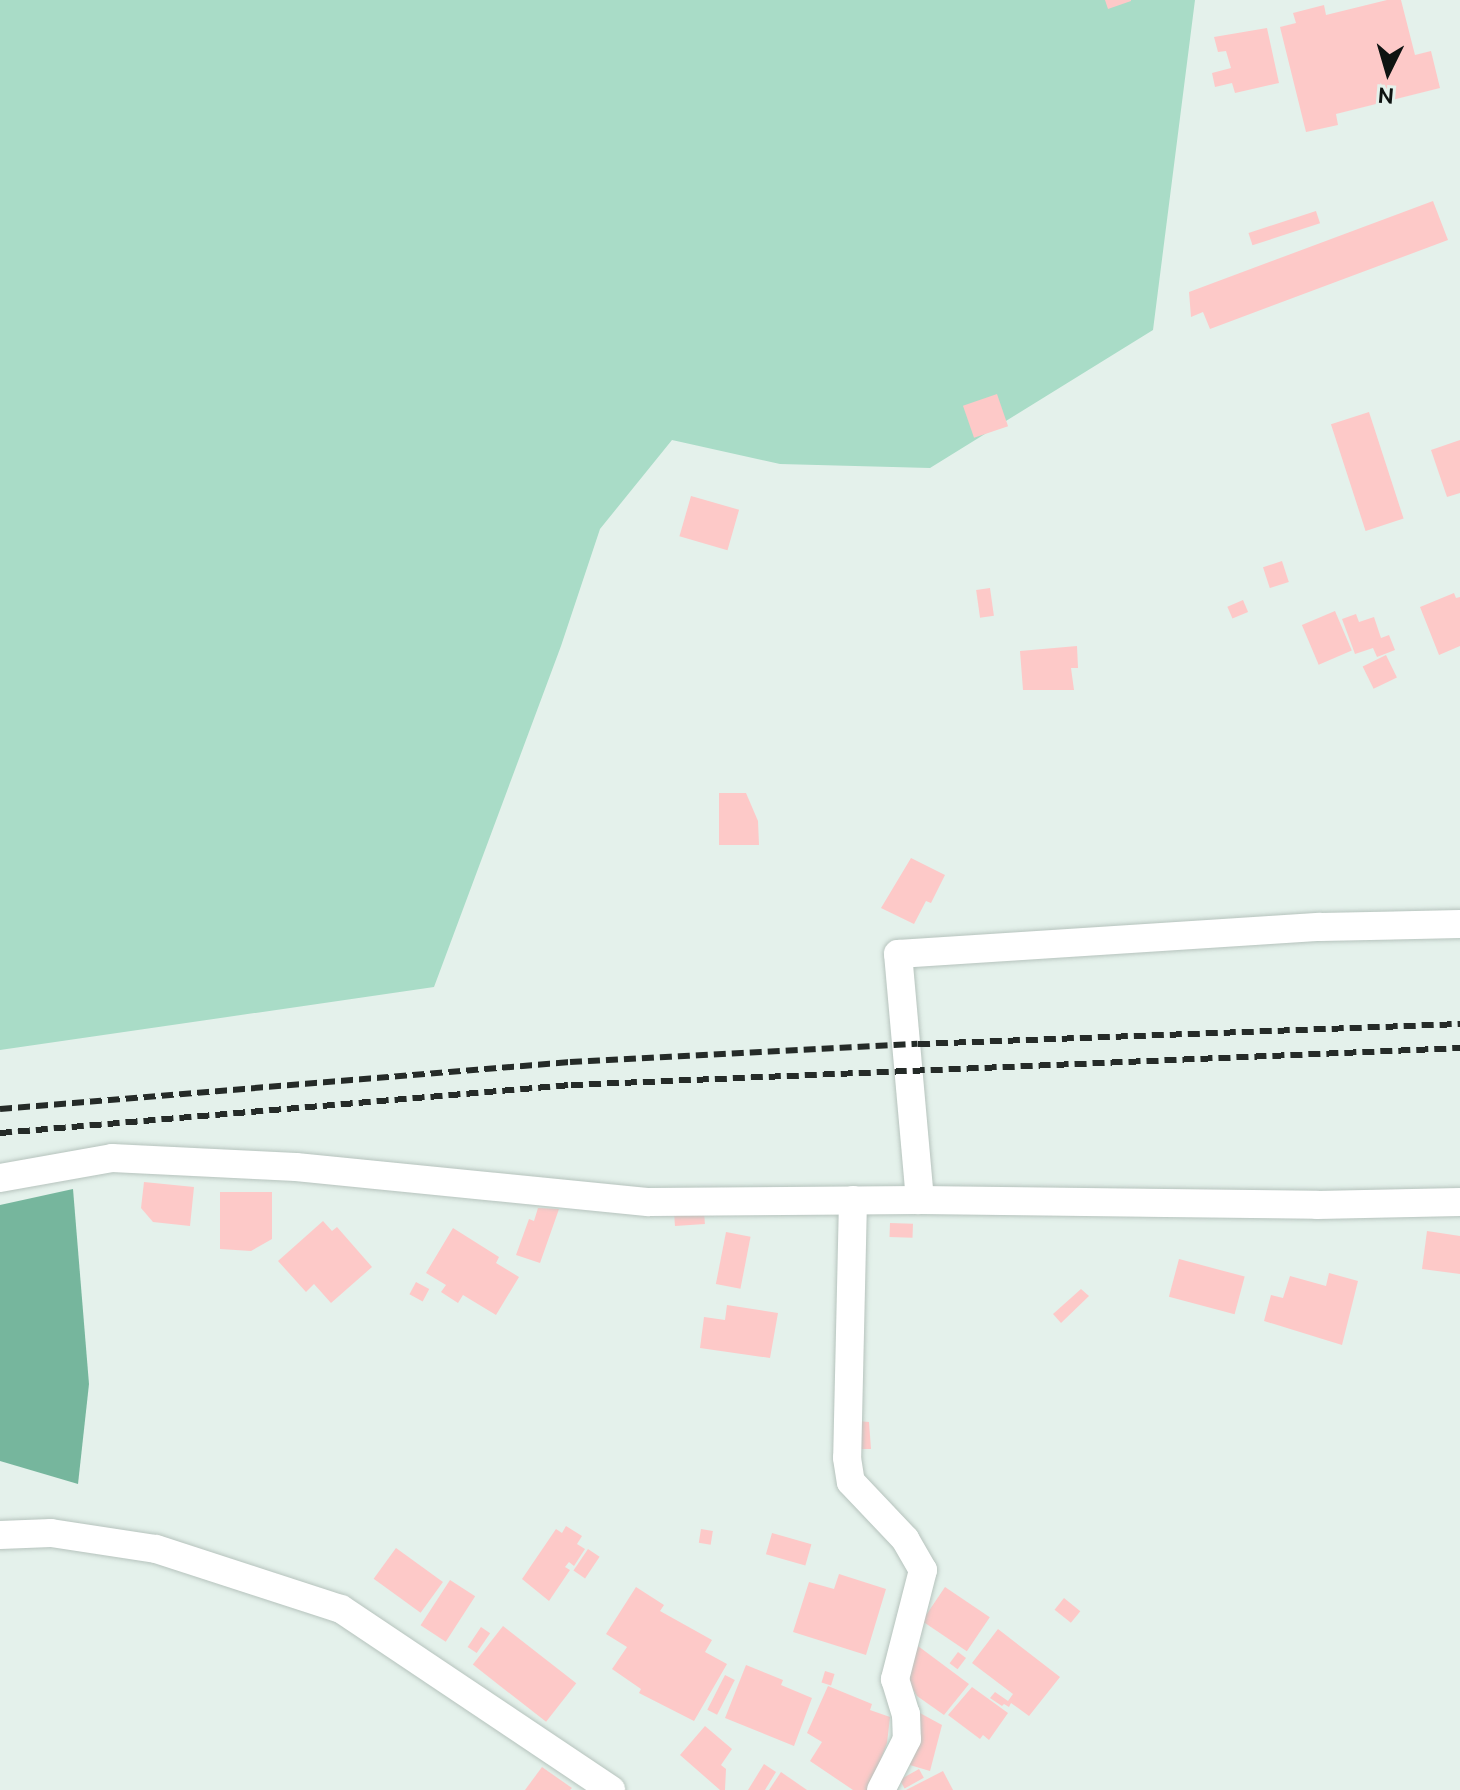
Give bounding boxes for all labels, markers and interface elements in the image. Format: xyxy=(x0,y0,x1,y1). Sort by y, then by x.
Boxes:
north arrow xyxy=(1348,32,1428,112)
text: N xyxy=(1377,83,1395,110)

